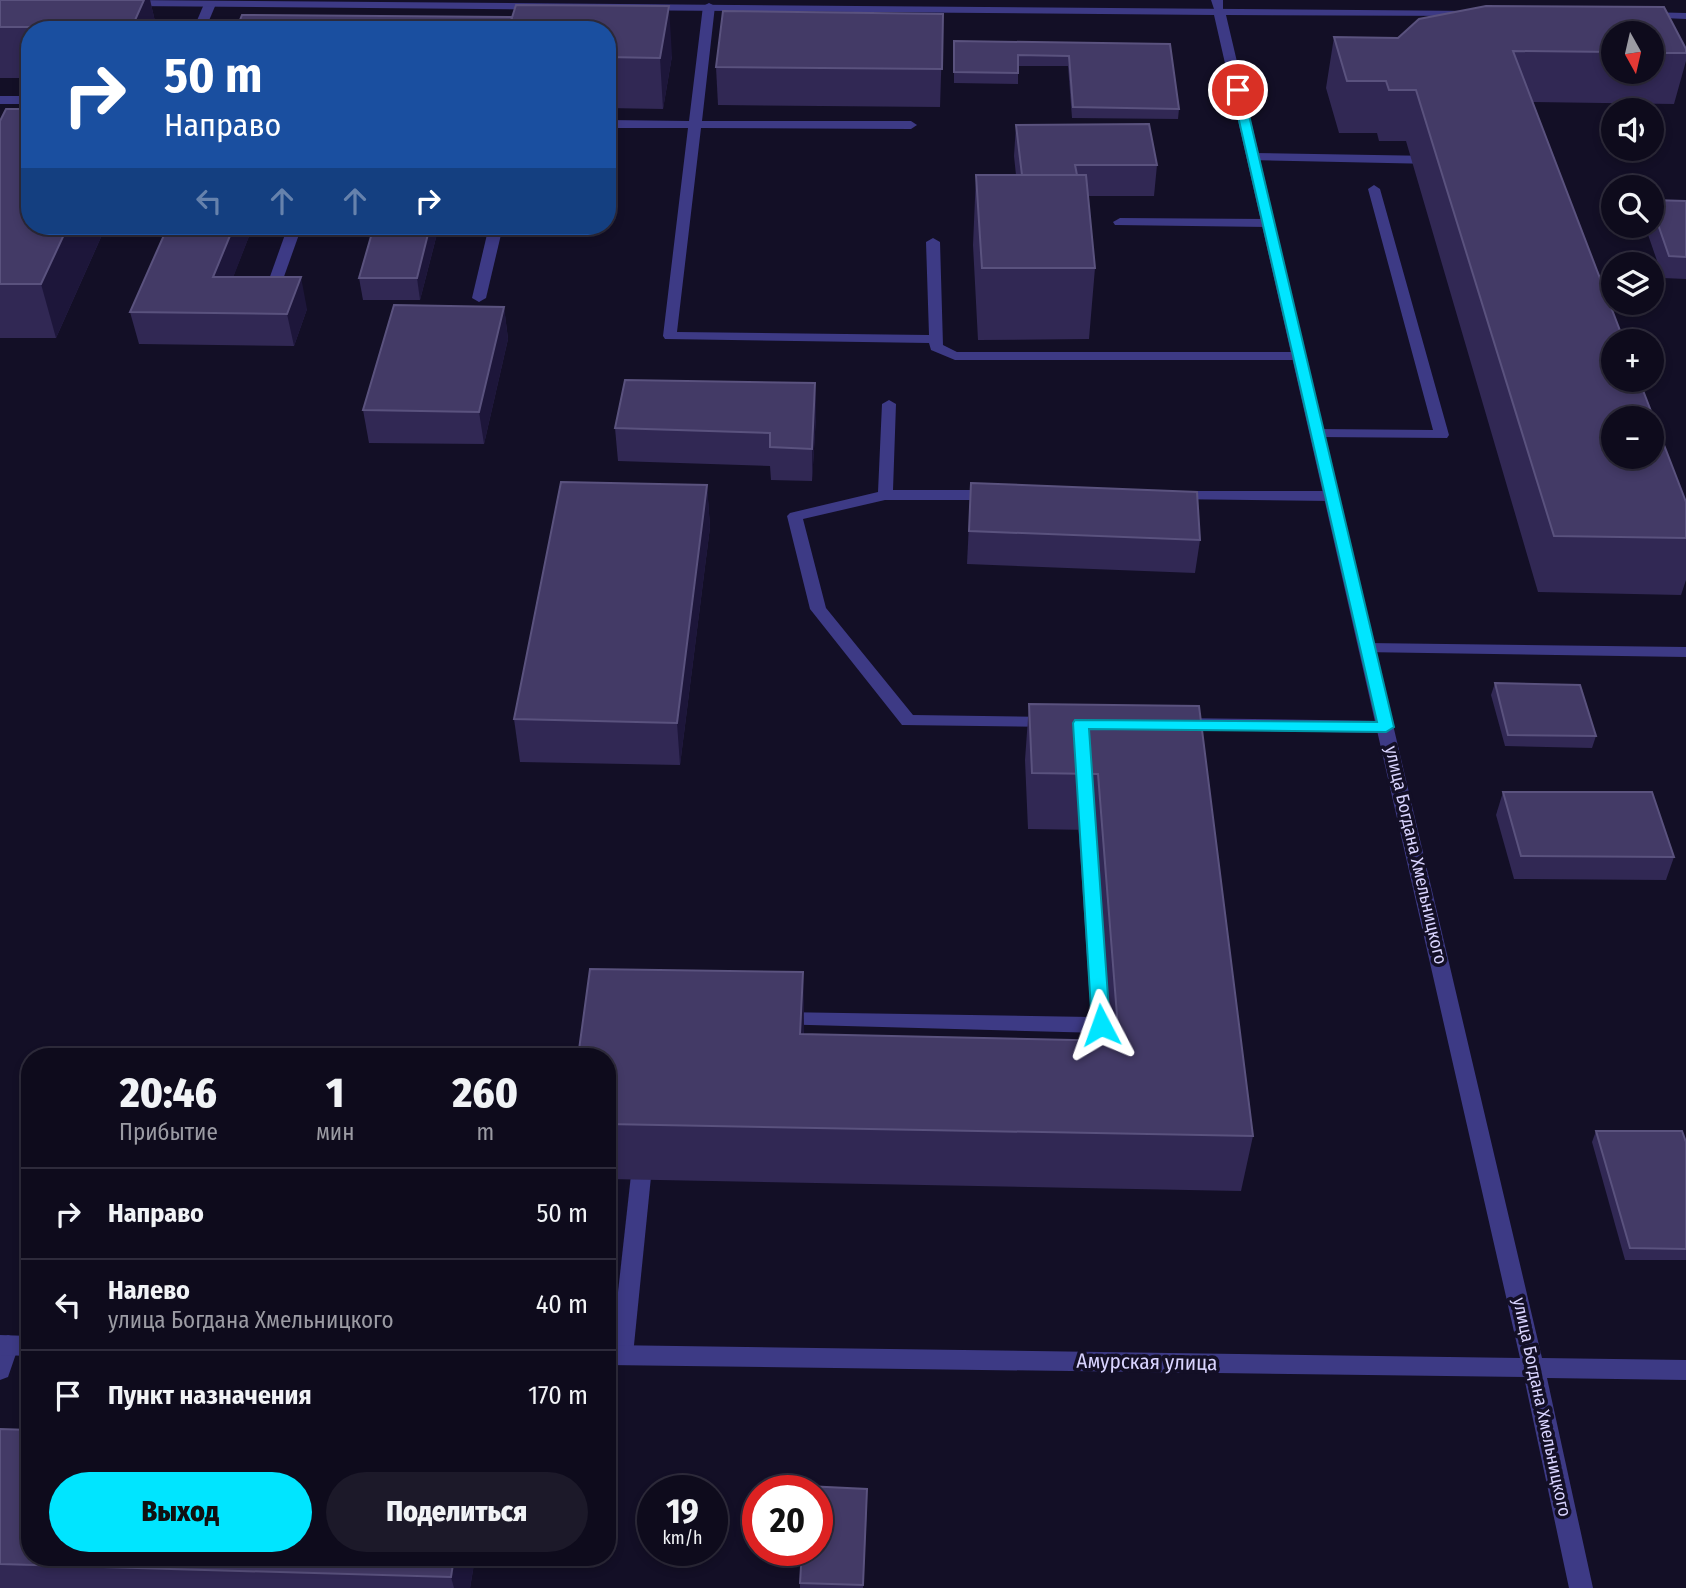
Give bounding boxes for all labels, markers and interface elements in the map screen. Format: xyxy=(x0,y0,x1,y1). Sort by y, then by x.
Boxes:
north arrow xyxy=(1601,21,1664,84)
map controls xyxy=(1601,21,1664,469)
text: 50 m xyxy=(164,46,262,105)
icon: right xyxy=(49,49,140,140)
pin xyxy=(1208,60,1268,120)
icon: arrive xyxy=(1219,71,1257,109)
button: sound xyxy=(1601,98,1664,161)
text: Направо xyxy=(164,106,281,144)
button: search xyxy=(1601,175,1664,238)
icon: left xyxy=(190,182,228,220)
icon: ahead xyxy=(263,182,301,220)
icon: ahead xyxy=(336,182,374,220)
icon: right xyxy=(409,182,447,220)
button: layers xyxy=(1601,252,1664,315)
button: + xyxy=(1601,329,1664,392)
button: − xyxy=(1601,406,1664,469)
street label: улица Богдана Хмельницкого xyxy=(1380,744,1452,966)
position arrow xyxy=(1064,988,1138,1062)
text: 20:46 xyxy=(120,1068,217,1118)
text: 1 xyxy=(326,1068,344,1118)
text: 260 xyxy=(453,1068,518,1118)
text: Прибытие xyxy=(119,1118,218,1146)
text: мин xyxy=(316,1118,354,1146)
text: m xyxy=(476,1118,494,1146)
icon: right xyxy=(49,1195,87,1233)
text: Направо xyxy=(108,1198,204,1229)
text: 50 m xyxy=(536,1198,588,1229)
text: Налево xyxy=(108,1275,190,1306)
icon: left xyxy=(49,1286,87,1324)
text: 40 m xyxy=(536,1289,588,1320)
street label: улица Богдана Хмельницкого xyxy=(1508,1295,1576,1519)
text: улица Богдана Хмельницкого xyxy=(108,1306,394,1334)
street label: Амурская улица xyxy=(1076,1348,1218,1376)
icon: arrive xyxy=(49,1377,87,1415)
text: Пункт назначения xyxy=(108,1380,312,1411)
text: 170 m xyxy=(528,1380,588,1411)
button: Выход xyxy=(49,1472,312,1552)
button: Поделиться xyxy=(326,1472,588,1552)
speed limit sign: 20 xyxy=(742,1475,833,1566)
text: 19 xyxy=(666,1490,699,1532)
text: km/h xyxy=(662,1527,703,1549)

